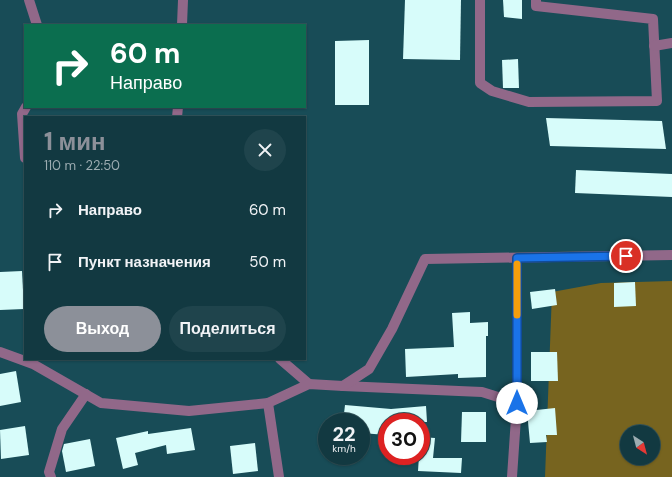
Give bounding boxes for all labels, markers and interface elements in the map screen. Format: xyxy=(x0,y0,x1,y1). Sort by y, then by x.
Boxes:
text: 60 m xyxy=(110,35,180,72)
icon: right xyxy=(44,40,96,92)
text: Направо xyxy=(110,71,182,95)
text: 1 мин xyxy=(44,126,105,157)
button: close xyxy=(244,129,286,171)
text: 110 m · 22:50 xyxy=(44,157,120,174)
icon: right xyxy=(44,199,66,221)
text: Направо xyxy=(78,200,142,220)
text: 60 m xyxy=(249,200,286,220)
pin xyxy=(609,239,643,273)
icon: arrive xyxy=(615,245,637,267)
icon: arrive xyxy=(44,251,66,273)
text: Пункт назначения xyxy=(78,252,211,272)
text: 50 m xyxy=(249,252,286,272)
button: Выход xyxy=(44,306,161,352)
button: Поделиться xyxy=(169,306,286,352)
position arrow xyxy=(496,382,538,424)
speed limit sign: 30 xyxy=(378,413,430,465)
text: 22 xyxy=(332,421,356,447)
north arrow xyxy=(620,425,660,465)
map controls xyxy=(620,425,660,465)
text: km/h xyxy=(332,442,356,455)

